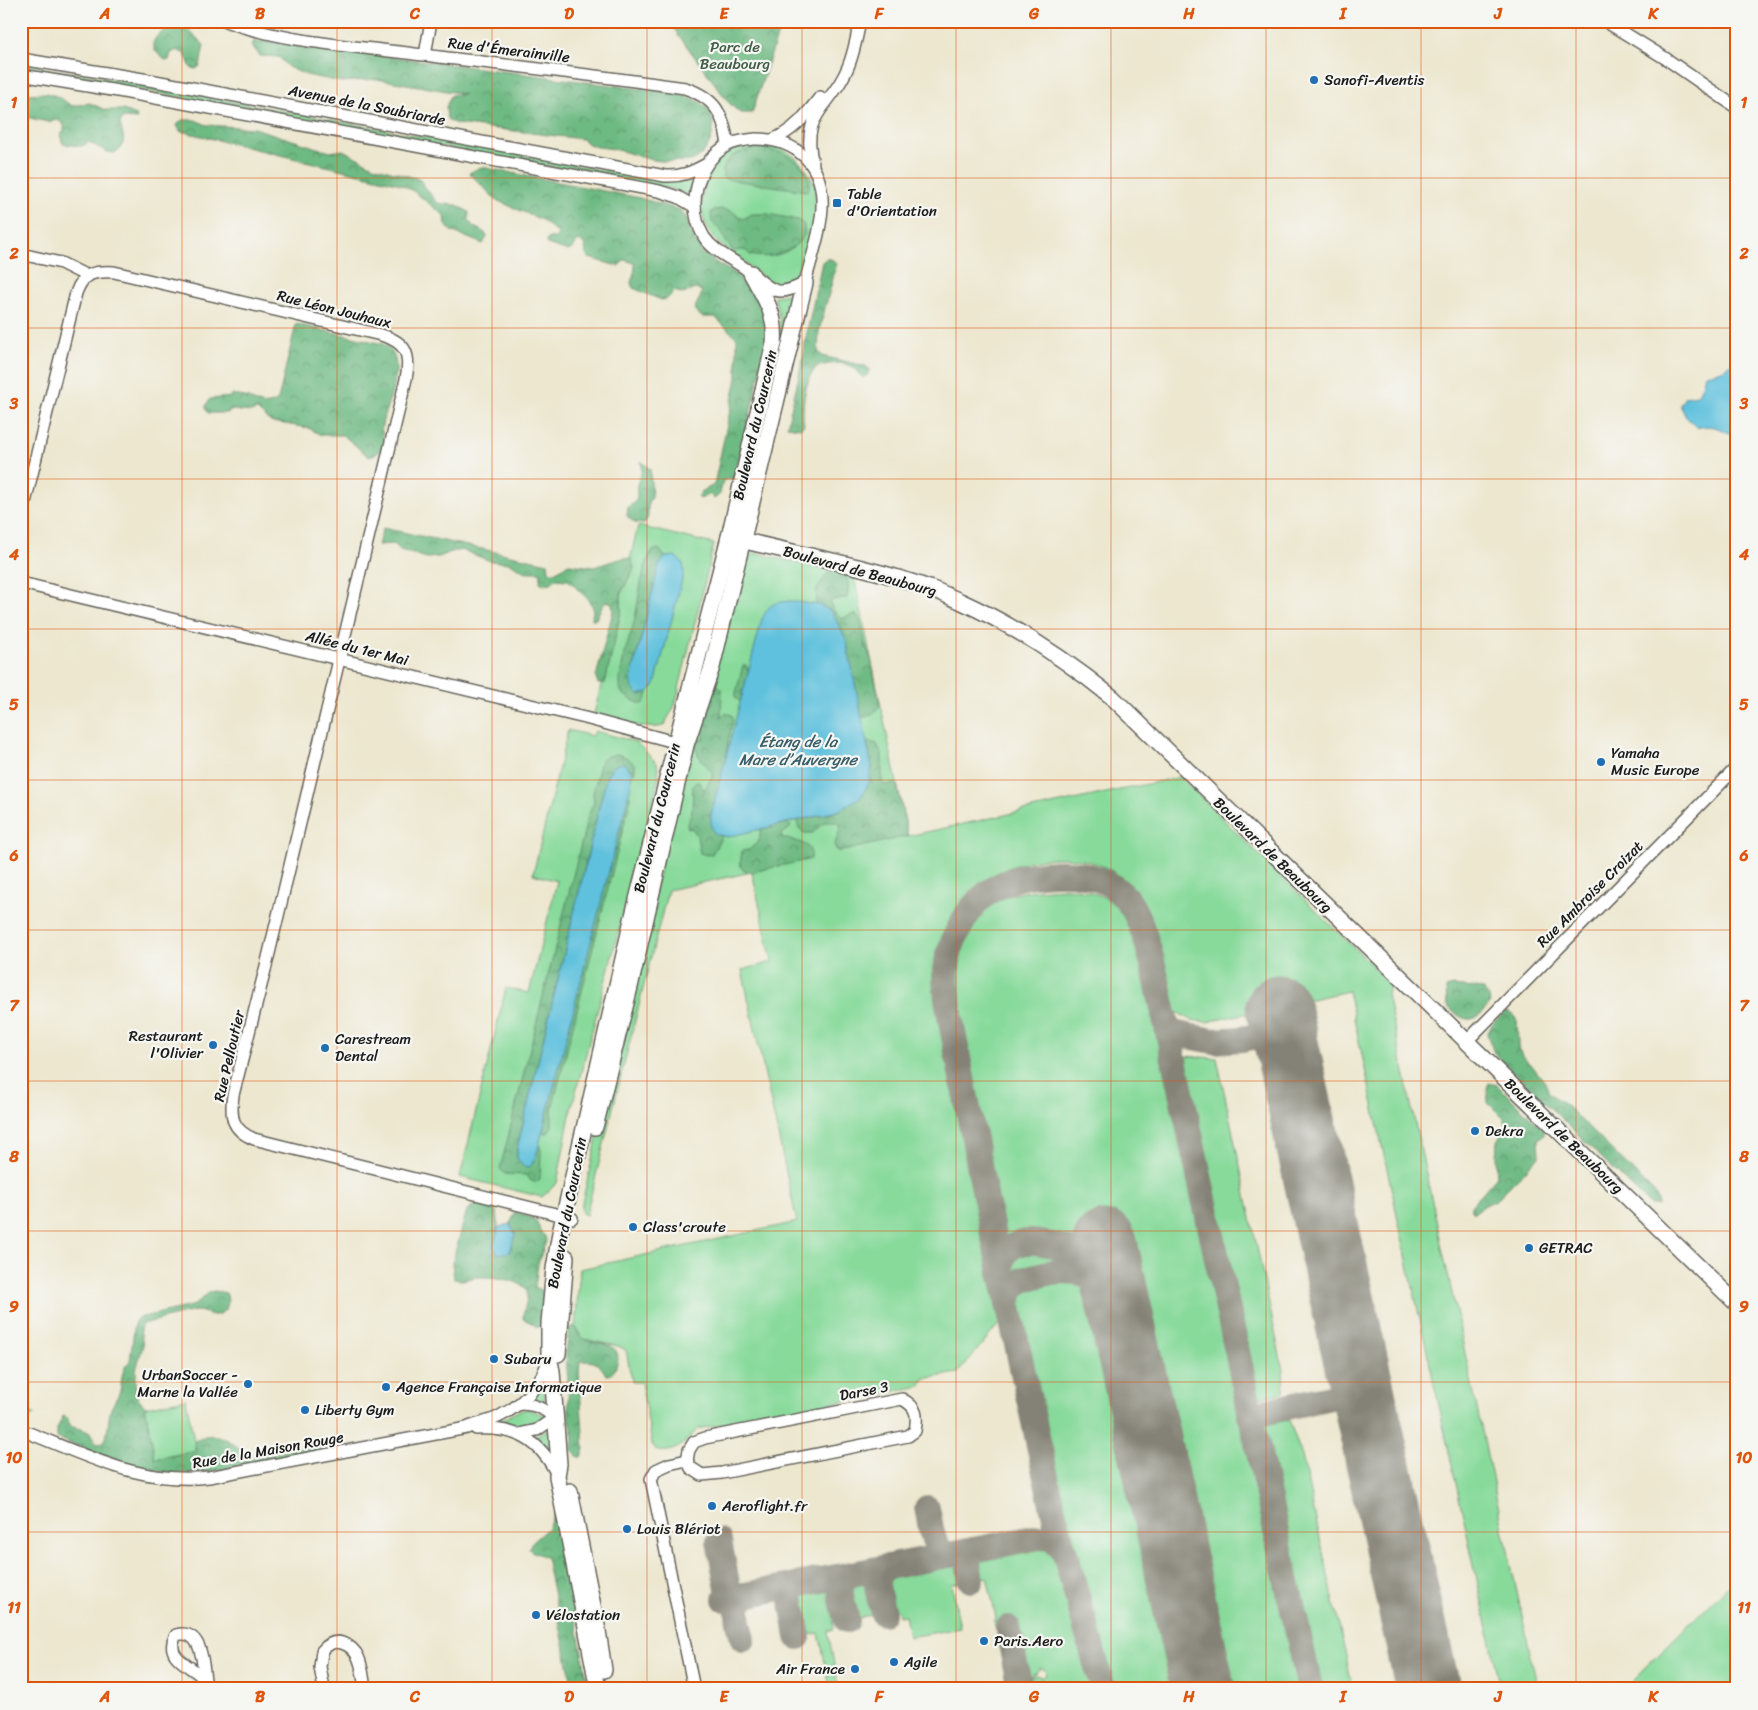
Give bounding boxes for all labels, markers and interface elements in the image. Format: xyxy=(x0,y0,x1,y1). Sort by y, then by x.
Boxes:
text: A xyxy=(99,0,110,28)
text: B xyxy=(255,0,266,28)
text: C xyxy=(409,0,421,28)
text: D xyxy=(564,0,574,28)
text: E xyxy=(720,0,730,28)
text: F xyxy=(874,0,885,28)
text: G xyxy=(1028,0,1040,28)
text: H xyxy=(1182,0,1195,28)
text: I xyxy=(1339,0,1348,28)
text: J xyxy=(1493,0,1503,28)
text: K xyxy=(1647,0,1659,28)
street label: Rue d'Émerainville xyxy=(447,30,572,70)
park label: Parc de Beaubourg xyxy=(700,34,770,77)
place label: Sanofi-Aventis xyxy=(1324,67,1425,93)
marker: Sanofi-Aventis xyxy=(1308,74,1320,86)
street label: Avenue de la Soubriarde xyxy=(285,77,448,133)
text: 1 xyxy=(11,88,18,117)
text: 1 xyxy=(1741,88,1748,117)
place label: Table d'Orientation xyxy=(847,181,937,224)
marker: Table d'Orientation xyxy=(831,197,843,209)
text: 2 xyxy=(8,239,19,268)
text: 2 xyxy=(1738,239,1749,268)
street label: Rue Léon Jouhaux xyxy=(274,282,394,336)
street label: Boulevard du Courcerin xyxy=(725,347,785,503)
text: 3 xyxy=(9,389,19,418)
text: 3 xyxy=(1739,389,1749,418)
street label: Boulevard de Beaubourg xyxy=(780,538,940,604)
text: 4 xyxy=(8,540,19,569)
text: 4 xyxy=(1738,540,1749,569)
street label: Allée du 1er Mai xyxy=(302,622,412,674)
text: 5 xyxy=(9,690,19,719)
text: 5 xyxy=(1739,690,1749,719)
water label: Étang de la Mare d’Auvergne xyxy=(739,727,859,774)
street label: Boulevard du Courcerin xyxy=(626,740,688,896)
place label: Yamaha Music Europe xyxy=(1611,740,1700,783)
marker: Yamaha Music Europe xyxy=(1595,756,1607,768)
street label: Boulevard de Beaubourg xyxy=(1207,791,1339,919)
street label: Rue Ambroise Croizat xyxy=(1530,834,1650,954)
text: 6 xyxy=(8,841,19,870)
text: 6 xyxy=(1738,841,1749,870)
text: 7 xyxy=(9,991,20,1020)
text: 7 xyxy=(1739,991,1750,1020)
street label: Rue Pelloutier xyxy=(206,1007,252,1104)
place label: Restaurant l'Olivier xyxy=(129,1023,204,1066)
place label: Carestream Dental xyxy=(335,1026,411,1069)
marker: Restaurant l'Olivier xyxy=(207,1039,219,1051)
marker: Carestream Dental xyxy=(319,1042,331,1054)
street label: Boulevard de Beaubourg xyxy=(1498,1072,1630,1200)
place label: Dekra xyxy=(1485,1118,1524,1144)
marker: Dekra xyxy=(1469,1125,1481,1137)
street label: Boulevard du Courcerin xyxy=(540,1135,594,1291)
text: 8 xyxy=(8,1142,19,1171)
text: 8 xyxy=(1738,1142,1749,1171)
place label: Class'croute xyxy=(643,1214,726,1240)
marker: Class'croute xyxy=(627,1221,639,1233)
place label: GETRAC xyxy=(1539,1235,1593,1261)
marker: GETRAC xyxy=(1523,1242,1535,1254)
text: 9 xyxy=(9,1292,19,1321)
text: 9 xyxy=(1739,1292,1749,1321)
place label: Subaru xyxy=(504,1346,551,1372)
marker: Subaru xyxy=(488,1353,500,1365)
place label: UrbanSoccer - Marne la Vallée xyxy=(137,1362,238,1405)
place label: Agence Française Informatique xyxy=(395,1374,602,1400)
street label: Darse 3 xyxy=(837,1374,891,1408)
marker: UrbanSoccer - Marne la Vallée xyxy=(242,1378,254,1390)
marker: Agence Française Informatique xyxy=(380,1381,392,1393)
place label: Liberty Gym xyxy=(315,1397,395,1423)
marker: Liberty Gym xyxy=(299,1404,311,1416)
street label: Rue de la Maison Rouge xyxy=(190,1424,346,1476)
text: 10 xyxy=(6,1443,22,1472)
text: 10 xyxy=(1736,1443,1752,1472)
place label: Aeroflight.fr xyxy=(721,1493,808,1519)
marker: Aeroflight.fr xyxy=(706,1500,718,1512)
place label: Louis Blériot xyxy=(637,1516,721,1542)
marker: Louis Blériot xyxy=(621,1523,633,1535)
text: 11 xyxy=(7,1593,21,1622)
text: 11 xyxy=(1737,1593,1751,1622)
place label: Vélostation xyxy=(546,1602,620,1628)
marker: Vélostation xyxy=(530,1609,542,1621)
place label: Paris.Aero xyxy=(994,1628,1064,1654)
marker: Paris.Aero xyxy=(978,1635,990,1647)
place label: Agile xyxy=(903,1649,938,1675)
place label: Air France xyxy=(775,1656,845,1682)
marker: Agile xyxy=(888,1656,900,1668)
marker: Air France xyxy=(849,1663,861,1675)
text: A xyxy=(99,1682,110,1710)
text: B xyxy=(255,1682,266,1710)
text: C xyxy=(409,1682,421,1710)
text: D xyxy=(564,1682,574,1710)
text: E xyxy=(720,1682,730,1710)
text: F xyxy=(874,1682,885,1710)
text: G xyxy=(1028,1682,1040,1710)
text: H xyxy=(1182,1682,1195,1710)
text: I xyxy=(1339,1682,1348,1710)
text: J xyxy=(1493,1682,1503,1710)
text: K xyxy=(1647,1682,1659,1710)

